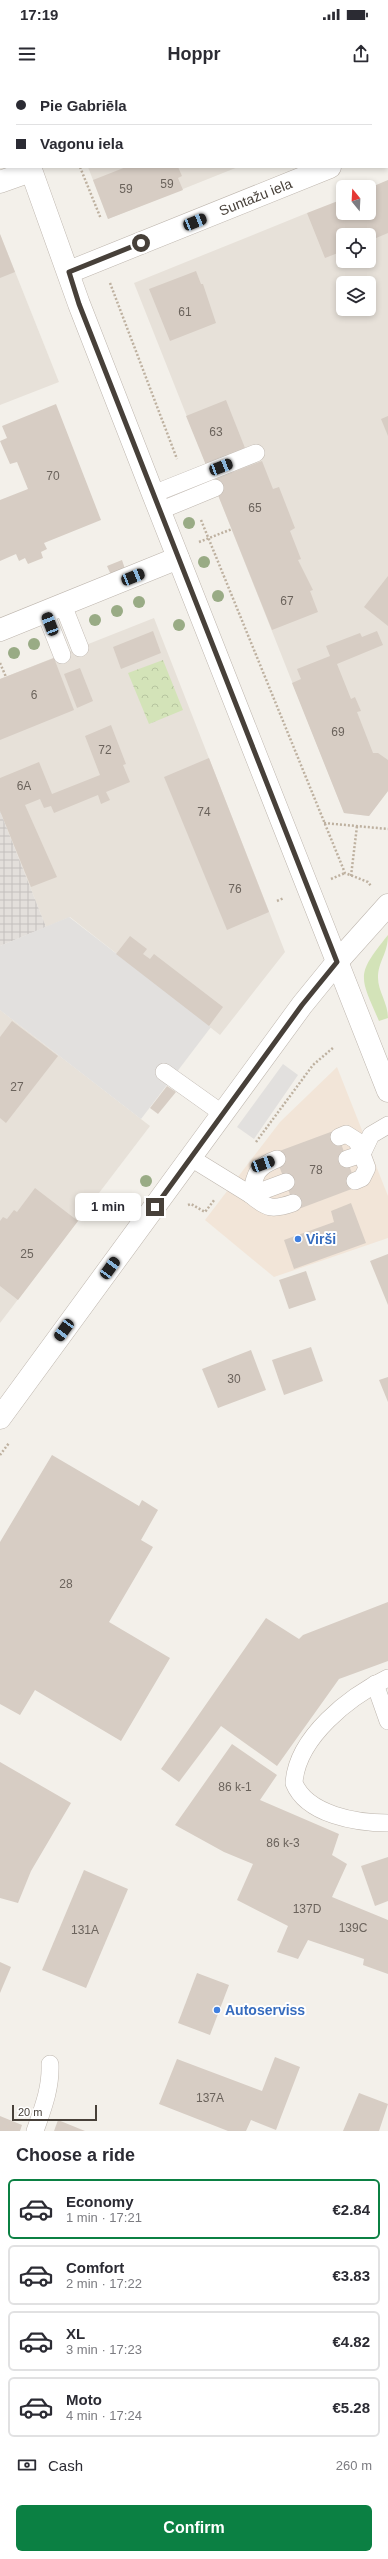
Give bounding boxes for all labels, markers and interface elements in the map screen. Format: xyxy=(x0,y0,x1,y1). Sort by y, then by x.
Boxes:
text: 17:19 xyxy=(20,6,58,23)
icon: menu xyxy=(16,43,38,65)
icon: share xyxy=(350,43,372,65)
text: Hoppr xyxy=(168,44,221,64)
text: Pie Gabriēla xyxy=(40,97,127,114)
text: Vagonu iela xyxy=(40,135,123,152)
street label: Suntažu iela xyxy=(217,175,294,219)
house number: 59 xyxy=(160,177,174,191)
north arrow xyxy=(336,180,376,220)
map controls xyxy=(336,180,376,316)
house number: 59 xyxy=(119,182,133,196)
car xyxy=(182,212,208,232)
button: locate xyxy=(336,228,376,268)
route start xyxy=(132,234,150,252)
button: layers xyxy=(336,276,376,316)
house number: 61 xyxy=(178,305,192,319)
house number: 63 xyxy=(209,425,223,439)
car xyxy=(208,457,234,477)
house number: 70 xyxy=(46,469,60,483)
house number: 65 xyxy=(248,501,262,515)
car xyxy=(120,567,146,587)
house number: 67 xyxy=(280,594,294,608)
car xyxy=(40,611,60,637)
house number: 6 xyxy=(31,688,38,702)
house number: 69 xyxy=(331,725,345,739)
house number: 72 xyxy=(98,743,112,757)
house number: 6A xyxy=(17,779,31,793)
house number: 74 xyxy=(197,805,211,819)
house number: 76 xyxy=(228,882,242,896)
house number: 27 xyxy=(10,1080,24,1094)
car xyxy=(250,1154,276,1174)
house number: 78 xyxy=(309,1163,323,1177)
callout: 1 min xyxy=(75,1193,141,1221)
route end xyxy=(146,1198,164,1216)
text: 1 min xyxy=(91,1199,125,1214)
place label: Virši xyxy=(306,1231,336,1247)
marker: Virši xyxy=(293,1234,303,1244)
house number: 25 xyxy=(20,1247,34,1261)
car xyxy=(98,1255,122,1281)
car xyxy=(52,1317,76,1343)
house number: 30 xyxy=(227,1372,241,1386)
house number: 28 xyxy=(59,1577,73,1591)
house number: 86 k-1 xyxy=(218,1780,252,1794)
house number: 86 k-3 xyxy=(266,1836,300,1850)
house number: 137D xyxy=(293,1902,322,1916)
house number: 139C xyxy=(339,1921,368,1935)
house number: 131A xyxy=(71,1923,99,1937)
place label: Autoserviss xyxy=(225,2002,305,2018)
marker: Autoserviss xyxy=(212,2005,222,2015)
house number: 137A xyxy=(196,2091,224,2105)
scale bar xyxy=(12,2103,97,2122)
text: 20 m xyxy=(18,2106,42,2118)
text: Choose a ride xyxy=(16,2145,135,2165)
icon: car xyxy=(18,2191,54,2227)
text: Economy xyxy=(66,2193,134,2210)
text: €2.84 xyxy=(332,2201,370,2218)
text: 1 min · 17:21 xyxy=(66,2210,142,2225)
icon: car xyxy=(18,2257,54,2293)
text: Comfort xyxy=(66,2259,124,2276)
text: €3.83 xyxy=(332,2267,370,2284)
text: 2 min · 17:22 xyxy=(66,2276,142,2291)
icon: car xyxy=(18,2323,54,2359)
text: XL xyxy=(66,2325,85,2342)
text: €4.82 xyxy=(332,2333,370,2350)
text: 3 min · 17:23 xyxy=(66,2342,142,2357)
icon: car xyxy=(18,2389,54,2425)
text: Moto xyxy=(66,2391,102,2408)
text: €5.28 xyxy=(332,2399,370,2416)
text: 4 min · 17:24 xyxy=(66,2408,142,2423)
icon: cash xyxy=(16,2454,38,2476)
text: Cash xyxy=(48,2457,83,2474)
text: 260 m xyxy=(336,2458,372,2473)
button: Confirm xyxy=(16,2505,372,2551)

